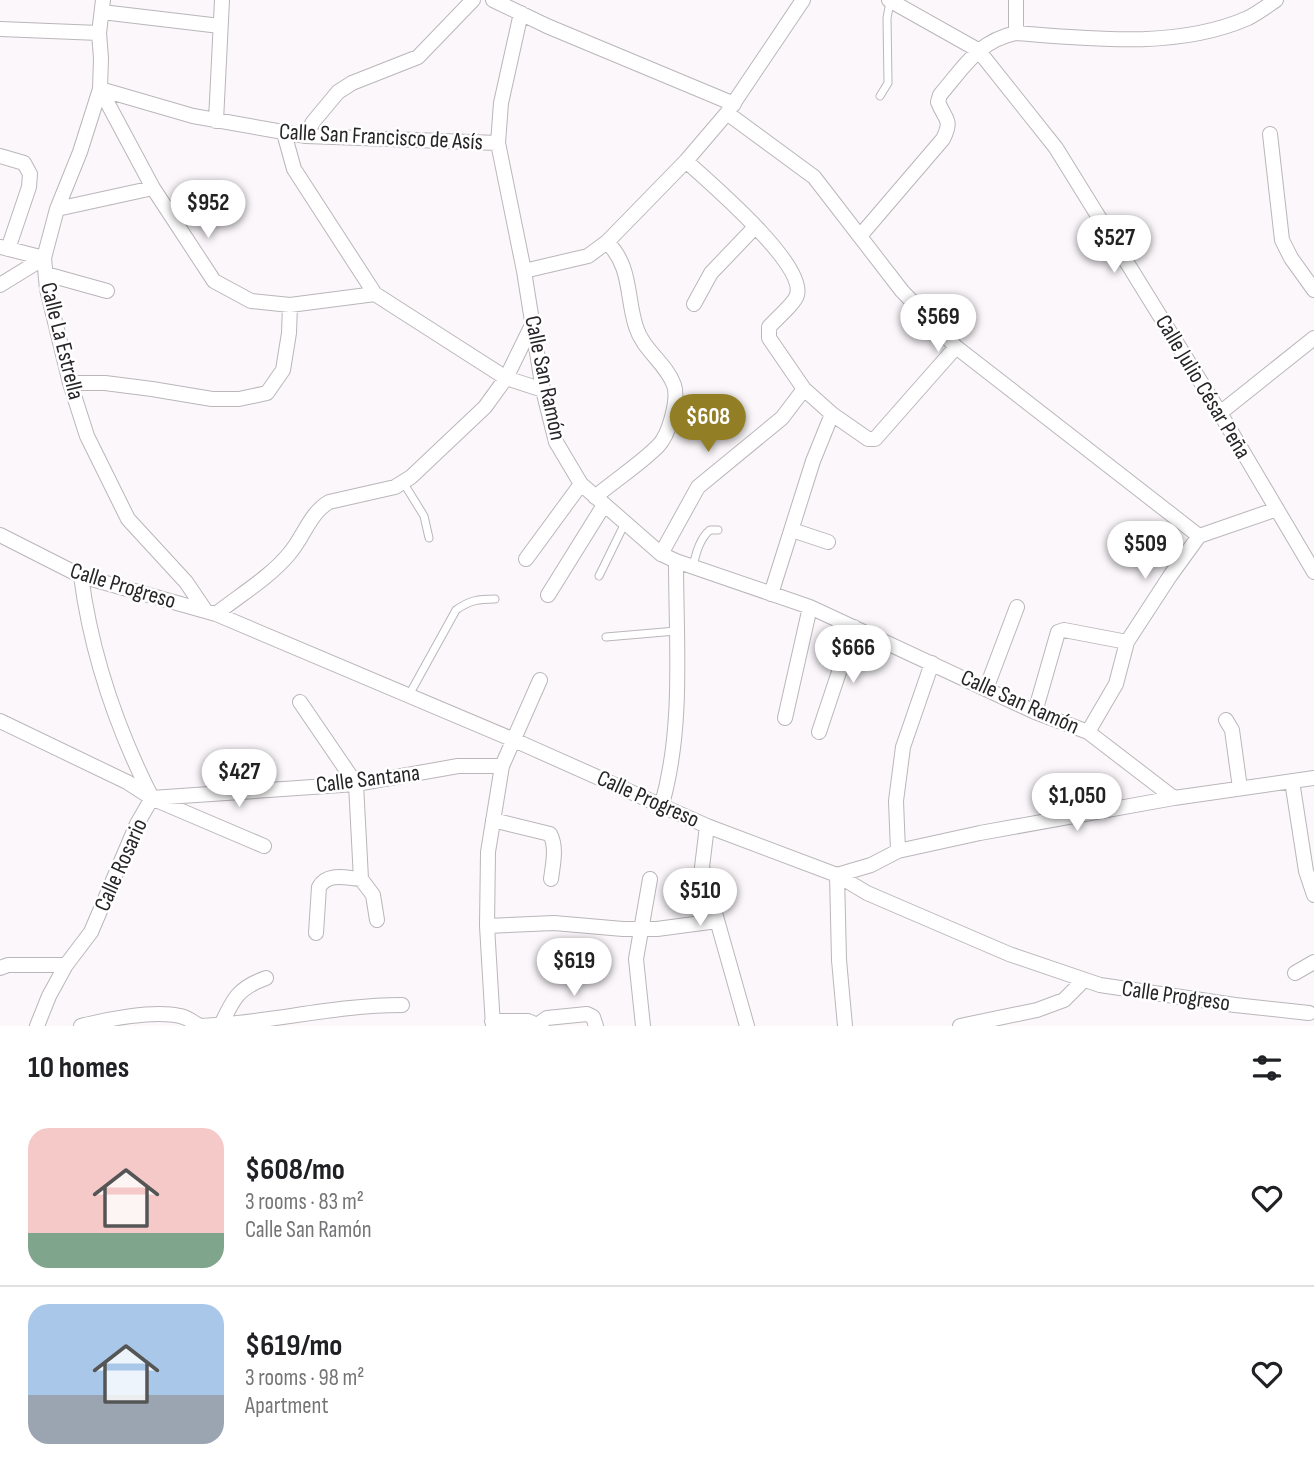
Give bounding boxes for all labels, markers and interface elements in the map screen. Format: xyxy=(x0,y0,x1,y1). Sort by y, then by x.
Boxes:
street label: Calle San Francisco de Asís xyxy=(278,118,484,156)
pin: $952 xyxy=(167,180,249,240)
text: $952 xyxy=(187,189,229,217)
pin: $527 xyxy=(1073,216,1155,275)
text: $527 xyxy=(1093,224,1135,252)
street label: Calle La Estrella xyxy=(34,280,90,402)
pin: $569 xyxy=(897,294,979,354)
text: $569 xyxy=(916,303,960,331)
street label: Calle Julio César Peña xyxy=(1149,310,1257,464)
street label: Calle San Ramón xyxy=(518,313,572,443)
pin: $608 xyxy=(667,394,749,454)
text: $608 xyxy=(686,403,730,431)
pin: $509 xyxy=(1104,522,1186,581)
text: $509 xyxy=(1123,530,1167,558)
street label: Calle Progreso xyxy=(67,557,179,615)
pin: $666 xyxy=(812,626,894,685)
text: $666 xyxy=(831,634,875,662)
street label: Calle San Ramón xyxy=(956,663,1084,741)
pin: $427 xyxy=(198,750,280,809)
text: $427 xyxy=(218,758,260,786)
street label: Calle Santana xyxy=(315,759,421,799)
street label: Calle Progreso xyxy=(593,764,703,834)
pin: $1,050 xyxy=(1020,774,1134,833)
text: $1,050 xyxy=(1048,782,1106,810)
street label: Calle Rosario xyxy=(88,814,154,916)
pin: $510 xyxy=(659,869,741,928)
text: $510 xyxy=(679,877,721,905)
pin: $619 xyxy=(533,939,615,998)
text: $619 xyxy=(553,947,595,975)
street label: Calle Progreso xyxy=(1120,975,1232,1017)
icon: filters xyxy=(1248,1049,1286,1087)
text: 10 homes xyxy=(28,1050,129,1086)
text: $608/mo xyxy=(245,1152,345,1188)
icon: home xyxy=(84,1156,168,1240)
icon: heart xyxy=(1248,1179,1286,1217)
text: 3 rooms · 83 m² xyxy=(245,1188,364,1216)
text: Calle San Ramón xyxy=(245,1216,372,1244)
text: $619/mo xyxy=(245,1328,342,1364)
icon: home xyxy=(84,1332,168,1416)
icon: heart xyxy=(1248,1355,1286,1393)
text: 3 rooms · 98 m² xyxy=(245,1364,364,1392)
text: Apartment xyxy=(245,1392,329,1420)

